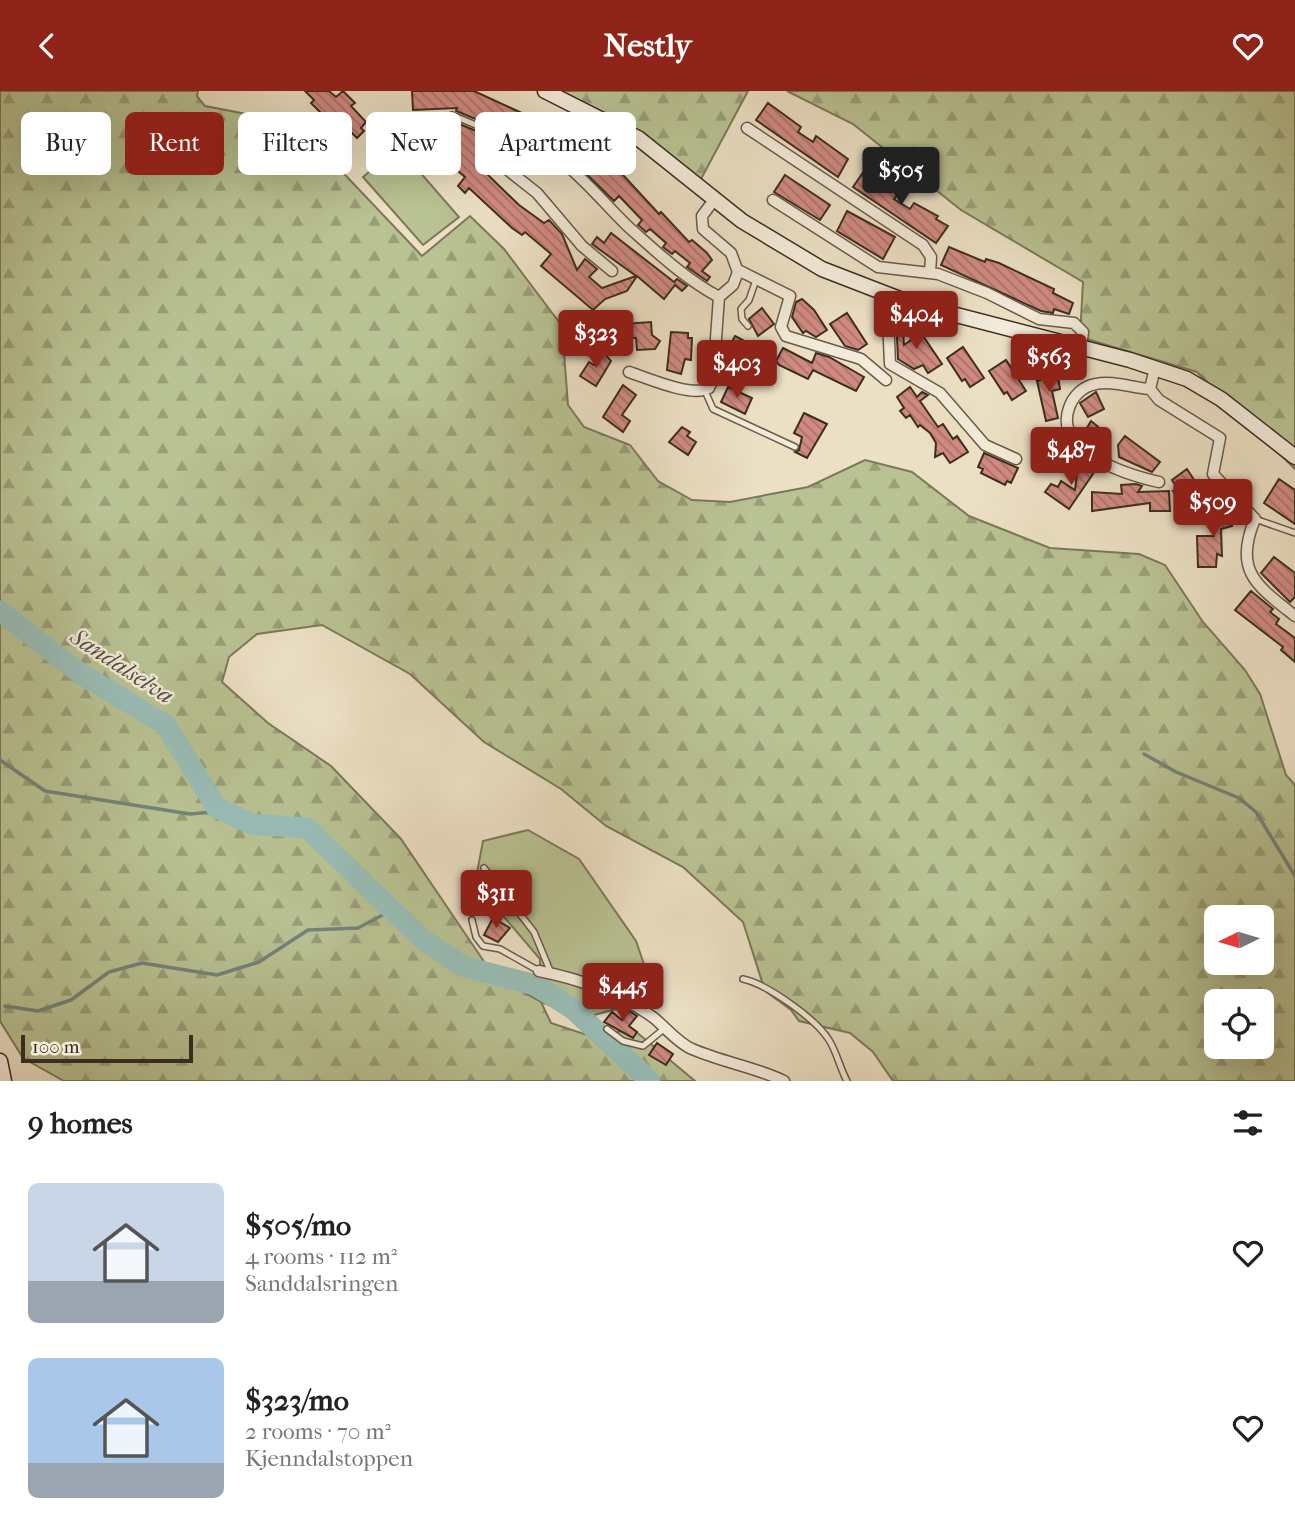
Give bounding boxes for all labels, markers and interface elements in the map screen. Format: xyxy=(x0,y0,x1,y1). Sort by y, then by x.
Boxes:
icon: back xyxy=(28,27,66,65)
text: Nestly xyxy=(604,27,692,64)
icon: heart xyxy=(1229,27,1267,65)
chip: Buy xyxy=(21,112,111,175)
chip: Rent xyxy=(125,112,224,175)
chip: Filters xyxy=(238,112,352,175)
chip: New xyxy=(366,112,461,175)
chip: Apartment xyxy=(475,112,636,175)
pin: $505 xyxy=(860,148,942,207)
text: $505 xyxy=(878,156,924,183)
pin: $404 xyxy=(875,292,957,351)
text: $404 xyxy=(890,300,942,327)
pin: $323 xyxy=(555,310,637,370)
text: $323 xyxy=(574,319,618,346)
pin: $563 xyxy=(1008,335,1090,394)
pin: $403 xyxy=(696,341,778,400)
text: $563 xyxy=(1027,343,1071,370)
text: $403 xyxy=(713,349,761,376)
pin: $487 xyxy=(1030,427,1112,487)
text: $487 xyxy=(1047,436,1095,463)
pin: $509 xyxy=(1172,479,1254,539)
text: $509 xyxy=(1189,488,1237,515)
water label: Sandalselva xyxy=(64,622,179,710)
pin: $311 xyxy=(455,871,537,930)
text: $311 xyxy=(477,879,515,906)
north arrow xyxy=(1204,905,1274,975)
map controls xyxy=(1204,905,1274,1059)
pin: $445 xyxy=(582,963,664,1023)
text: $445 xyxy=(598,972,648,999)
button: locate xyxy=(1204,989,1274,1059)
scale bar xyxy=(21,1032,192,1064)
text: 100 m xyxy=(32,1036,80,1058)
icon: filters xyxy=(1229,1104,1267,1142)
text: 9 homes xyxy=(28,1106,133,1141)
text: $505/mo xyxy=(245,1208,351,1243)
icon: home xyxy=(84,1211,168,1295)
icon: heart xyxy=(1229,1234,1267,1272)
text: 4 rooms · 112 m² xyxy=(245,1243,397,1270)
text: Sanddalsringen xyxy=(245,1270,398,1297)
text: $323/mo xyxy=(245,1383,349,1418)
icon: home xyxy=(84,1386,168,1470)
icon: heart xyxy=(1229,1409,1267,1447)
text: 2 rooms · 70 m² xyxy=(245,1418,391,1445)
text: Kjenndalstoppen xyxy=(245,1445,413,1472)

